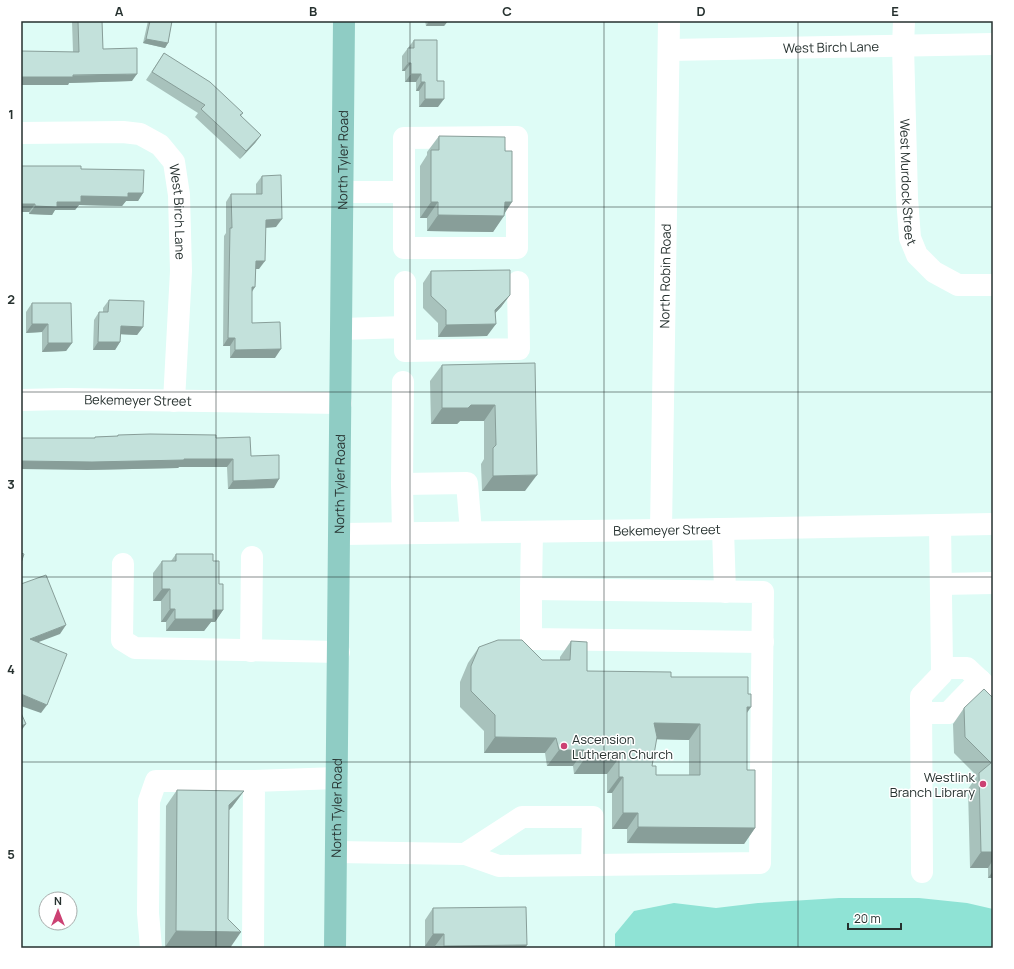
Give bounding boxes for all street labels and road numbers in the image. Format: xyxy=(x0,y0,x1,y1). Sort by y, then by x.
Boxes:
street label: West Birch Lane xyxy=(783,37,880,57)
street label: North Tyler Road xyxy=(333,110,352,210)
street label: West Murdock Street xyxy=(896,118,921,248)
street label: West Birch Lane xyxy=(165,163,190,260)
street label: North Robin Road xyxy=(655,224,675,329)
street label: Bekemeyer Street xyxy=(84,390,192,410)
street label: North Tyler Road xyxy=(330,434,349,534)
street label: Bekemeyer Street xyxy=(613,520,721,540)
street label: North Tyler Road xyxy=(327,758,346,858)

